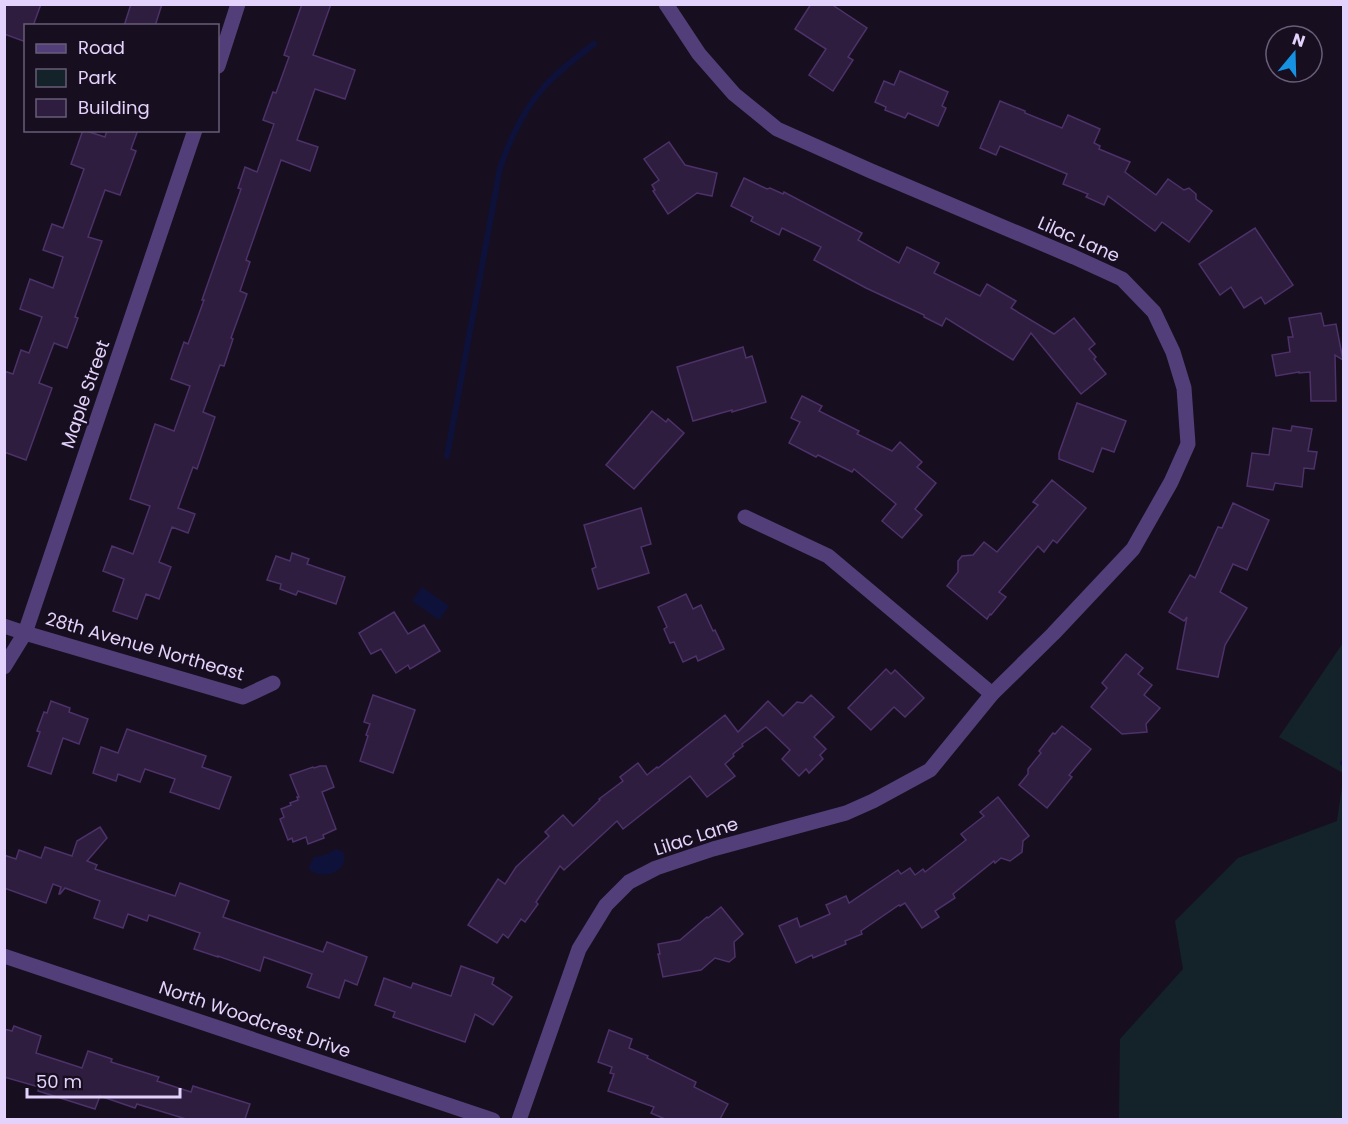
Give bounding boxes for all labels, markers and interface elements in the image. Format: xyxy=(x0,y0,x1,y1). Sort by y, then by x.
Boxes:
legend xyxy=(24,24,219,132)
north arrow xyxy=(1264,24,1324,84)
text: N xyxy=(1289,27,1308,53)
text: Road xyxy=(78,35,125,60)
text: Park xyxy=(78,65,117,90)
text: Building xyxy=(78,95,150,120)
street label: Lilac Lane xyxy=(1034,210,1124,268)
street label: Maple Street xyxy=(55,337,115,451)
street label: 28th Avenue Northeast xyxy=(43,606,247,686)
street label: Lilac Lane xyxy=(651,811,741,861)
street label: North Woodcrest Drive xyxy=(156,974,354,1064)
scale bar xyxy=(27,1061,180,1099)
text: 50 m xyxy=(36,1069,82,1094)

